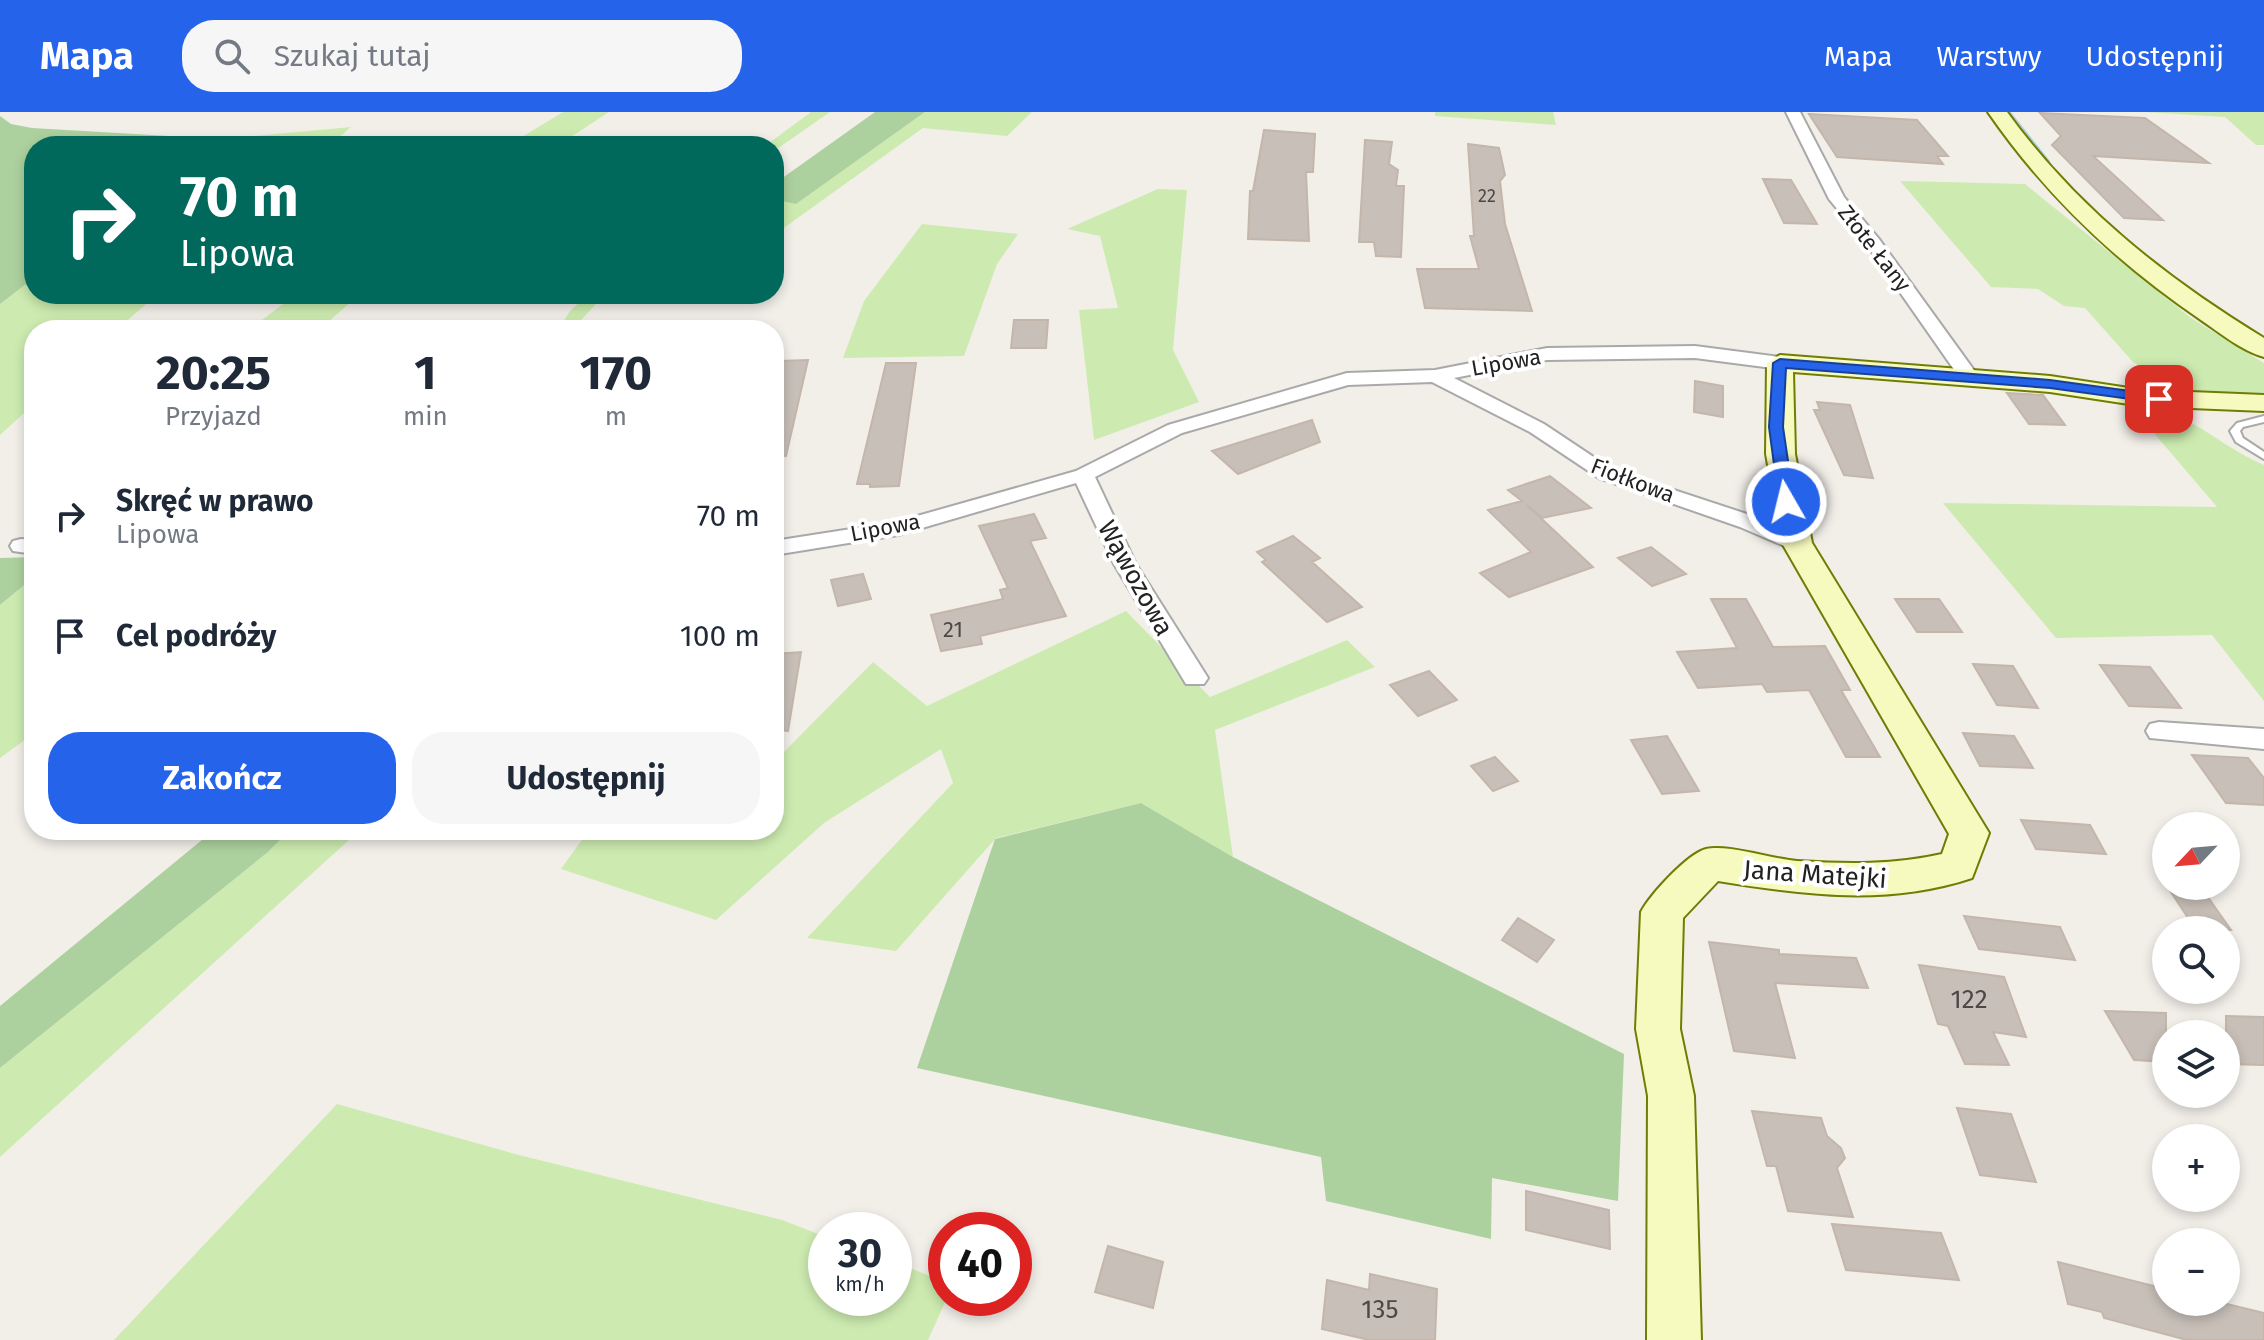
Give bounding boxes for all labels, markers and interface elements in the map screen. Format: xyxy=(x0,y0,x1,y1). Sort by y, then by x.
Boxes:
search box xyxy=(182,20,742,92)
text: Mapa xyxy=(40,33,134,79)
icon: search xyxy=(210,34,254,78)
text: Szukaj tutaj xyxy=(274,38,431,74)
text: Mapa xyxy=(1824,40,1893,73)
text: Warstwy xyxy=(1937,40,2042,73)
text: Udostępnij xyxy=(2086,40,2224,73)
text: 70 m xyxy=(180,164,299,231)
icon: right xyxy=(48,168,152,272)
house number: 22 xyxy=(1478,185,1496,207)
street label: Złote Łany xyxy=(1832,200,1917,297)
text: Lipowa xyxy=(180,232,295,276)
street label: Lipowa xyxy=(1469,343,1543,382)
text: 20:25 xyxy=(156,344,271,402)
text: 1 xyxy=(414,344,436,402)
text: 170 xyxy=(580,344,652,402)
pin xyxy=(2125,365,2193,433)
icon: arrive xyxy=(2137,377,2181,421)
text: Przyjazd xyxy=(165,401,262,432)
text: min xyxy=(403,401,448,432)
text: m xyxy=(605,401,627,432)
street label: Fiołkowa xyxy=(1587,452,1678,509)
position arrow xyxy=(1744,460,1828,544)
text: Skręć w prawo xyxy=(116,483,314,519)
icon: right xyxy=(48,494,92,538)
text: 70 m xyxy=(697,498,760,534)
street label: Lipowa xyxy=(848,508,922,547)
street label: Wąwozowa xyxy=(1091,515,1180,641)
text: Lipowa xyxy=(116,519,199,550)
icon: arrive xyxy=(48,614,92,658)
house number: 21 xyxy=(943,616,963,643)
text: Cel podróży xyxy=(116,618,276,654)
text: 100 m xyxy=(680,618,760,654)
button: Zakończ xyxy=(48,732,396,824)
button: Udostępnij xyxy=(412,732,760,824)
north arrow xyxy=(2152,812,2240,900)
map controls xyxy=(2152,812,2240,1316)
street label: Jana Matejki xyxy=(1742,854,1888,895)
button: search xyxy=(2152,916,2240,1004)
house number: 122 xyxy=(1951,984,1988,1015)
button: layers xyxy=(2152,1020,2240,1108)
button: + xyxy=(2152,1124,2240,1212)
speed limit sign: 40 xyxy=(928,1212,1032,1316)
button: − xyxy=(2152,1228,2240,1316)
text: 30 xyxy=(838,1230,882,1278)
text: km/h xyxy=(835,1272,885,1296)
house number: 135 xyxy=(1361,1294,1399,1325)

